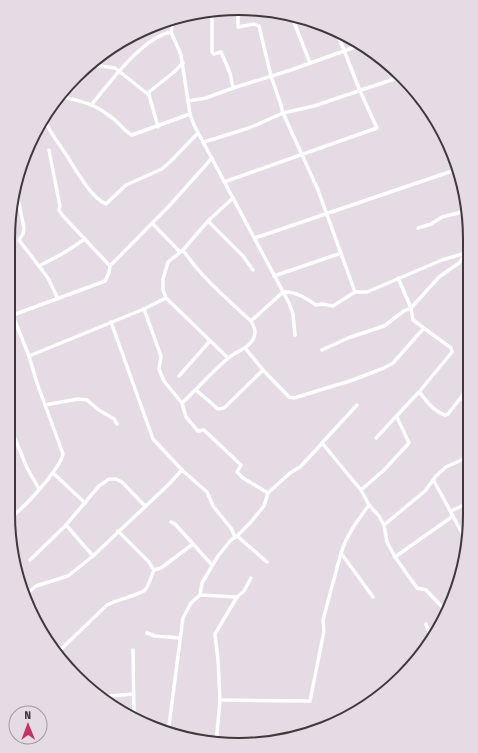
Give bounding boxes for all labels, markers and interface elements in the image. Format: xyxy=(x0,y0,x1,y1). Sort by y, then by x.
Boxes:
north arrow xyxy=(8,705,48,745)
text: N xyxy=(24,709,31,722)

